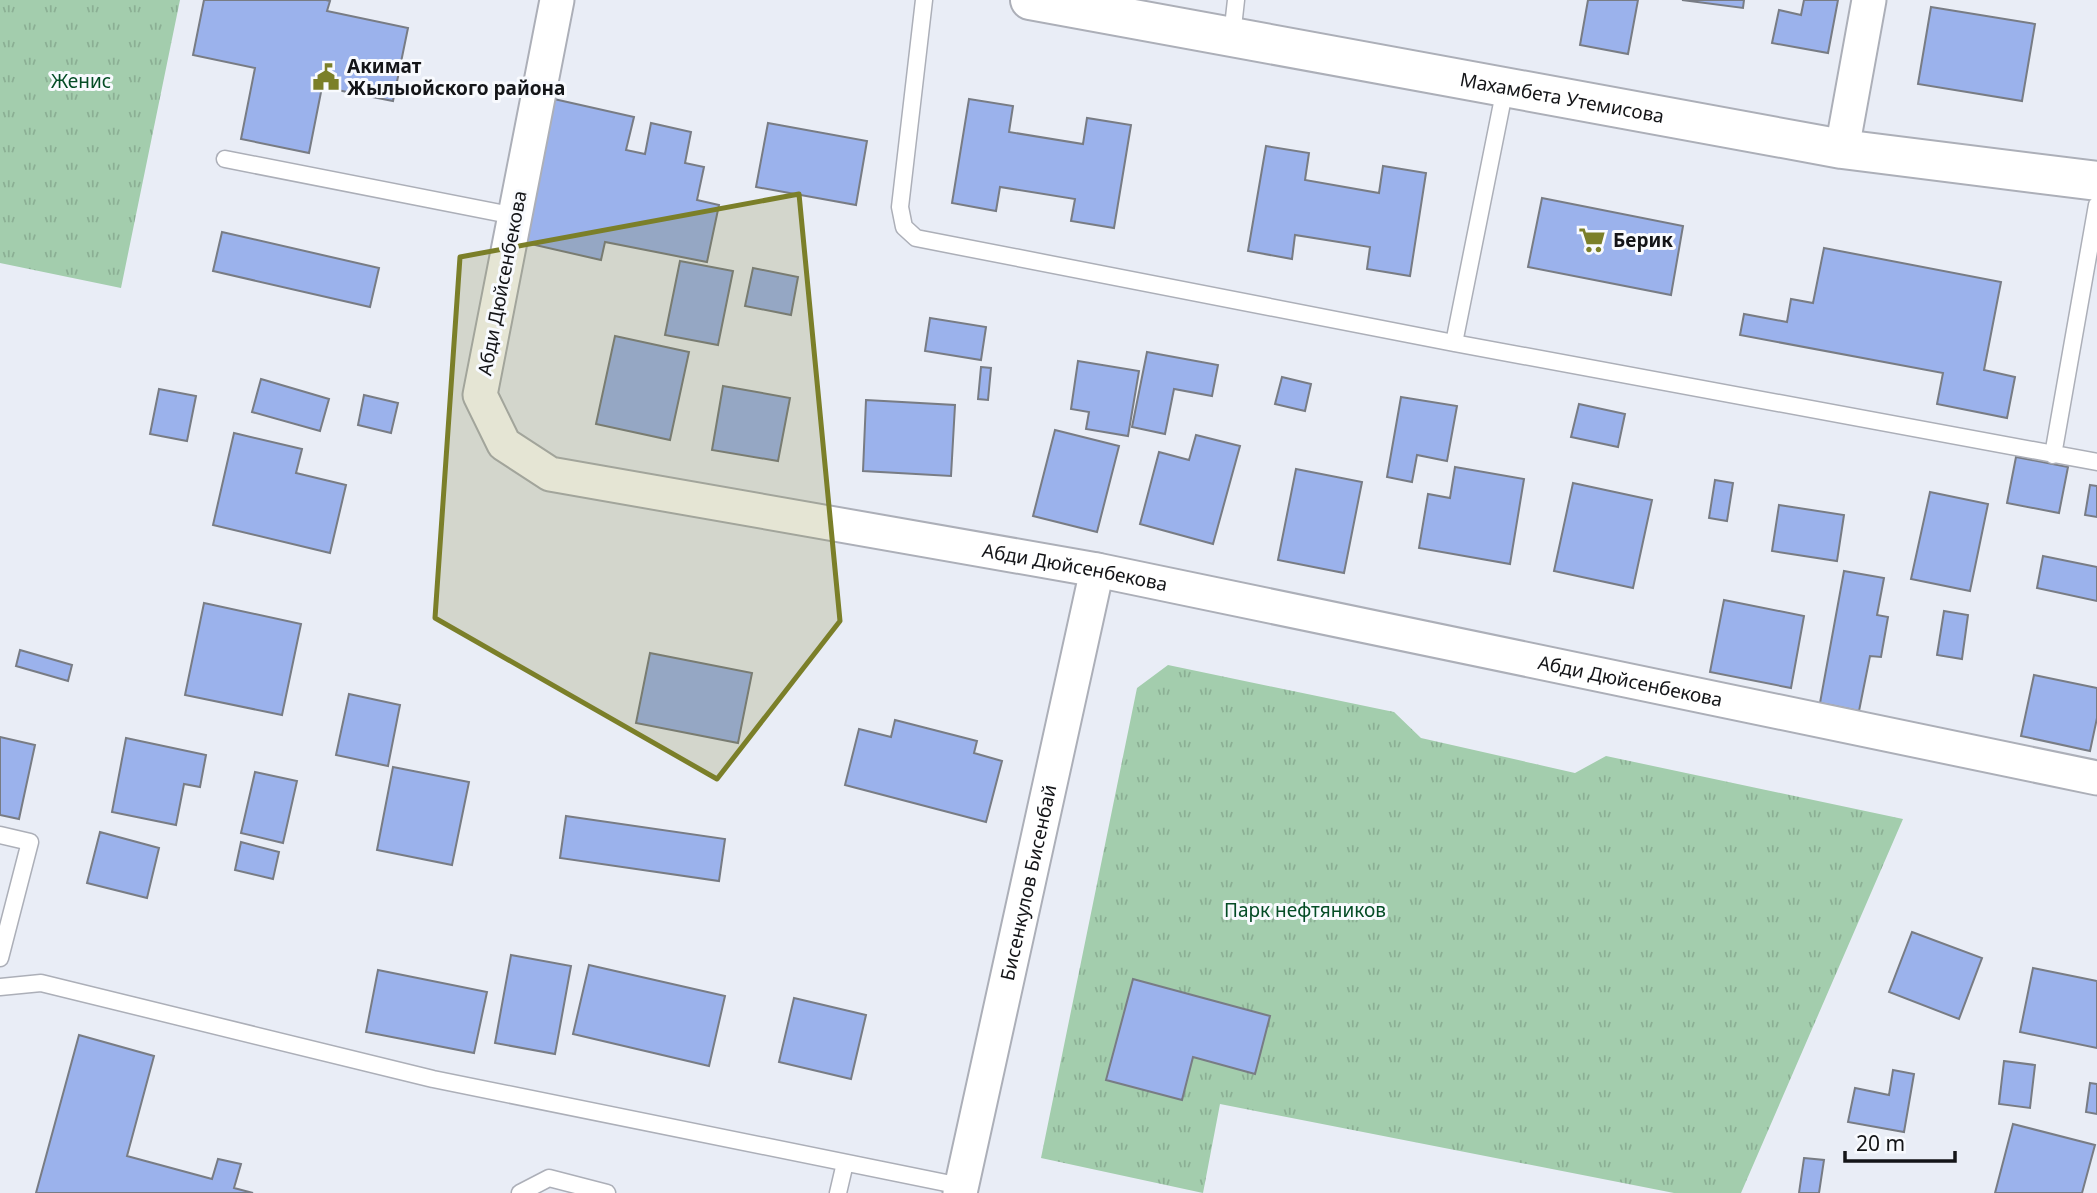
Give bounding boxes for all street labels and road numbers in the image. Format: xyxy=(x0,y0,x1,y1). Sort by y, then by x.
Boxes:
street label: Махамбета Утемисова xyxy=(1458,66,1666,129)
street label: Абди Дюйсенбекова xyxy=(471,188,533,378)
street label: Абди Дюйсенбекова xyxy=(980,537,1170,597)
street label: Абди Дюйсенбекова xyxy=(1536,649,1725,713)
street label: Бисенкулов Бисенбай xyxy=(994,782,1063,983)

